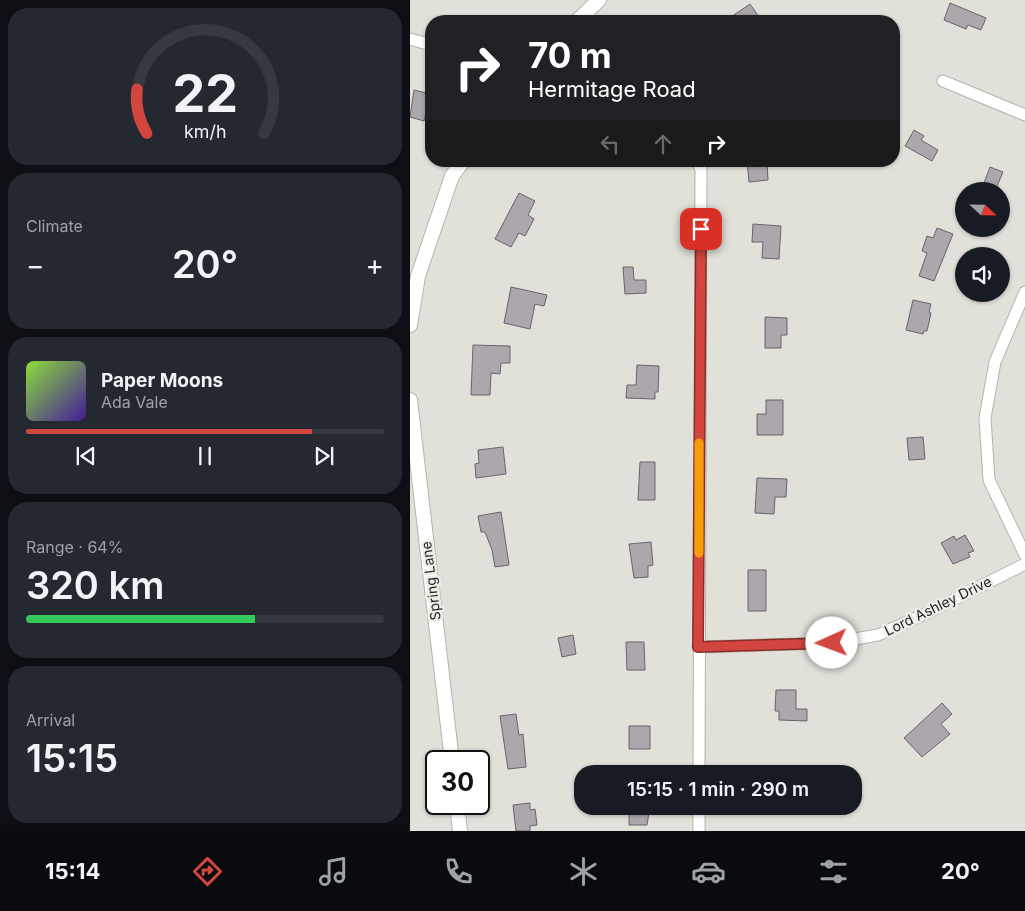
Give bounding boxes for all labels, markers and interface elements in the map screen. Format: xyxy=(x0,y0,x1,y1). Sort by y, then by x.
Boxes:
text: 70 m xyxy=(528,34,612,76)
icon: right xyxy=(445,35,510,100)
text: 22 xyxy=(172,62,238,125)
text: Hermitage Road xyxy=(528,76,696,102)
text: km/h xyxy=(184,121,226,142)
icon: left xyxy=(596,130,624,158)
icon: ahead xyxy=(649,130,677,158)
icon: right xyxy=(702,130,730,158)
north arrow xyxy=(955,182,1010,238)
map controls xyxy=(955,182,1010,302)
pin xyxy=(680,208,722,250)
icon: arrive xyxy=(687,215,715,243)
text: Climate xyxy=(26,216,83,236)
text: 20° xyxy=(172,241,238,287)
button: sound xyxy=(955,247,1010,302)
text: − xyxy=(26,248,45,282)
text: + xyxy=(365,248,384,282)
text: Paper Moons xyxy=(101,369,223,392)
text: Ada Vale xyxy=(101,392,168,412)
icon: previous xyxy=(72,442,100,470)
icon: pause xyxy=(191,442,219,470)
icon: next xyxy=(310,442,338,470)
text: Range · 64% xyxy=(26,537,123,557)
street label: Spring Lane xyxy=(417,541,444,622)
text: 320 km xyxy=(26,562,164,608)
street label: Lord Ashley Drive xyxy=(881,572,994,639)
position arrow xyxy=(805,616,857,668)
text: Arrival xyxy=(26,710,75,730)
text: 15:15 xyxy=(26,735,118,781)
speed limit sign: 30 xyxy=(425,750,490,815)
text: 15:15 · 1 min · 290 m xyxy=(627,778,809,801)
icon: directions xyxy=(190,854,225,889)
icon: music xyxy=(316,854,351,889)
icon: phone xyxy=(441,854,476,889)
icon: climate xyxy=(566,854,601,889)
icon: car xyxy=(691,854,726,889)
icon: filters xyxy=(816,854,851,889)
text: 15:14 xyxy=(45,858,100,884)
text: 20° xyxy=(941,858,980,884)

